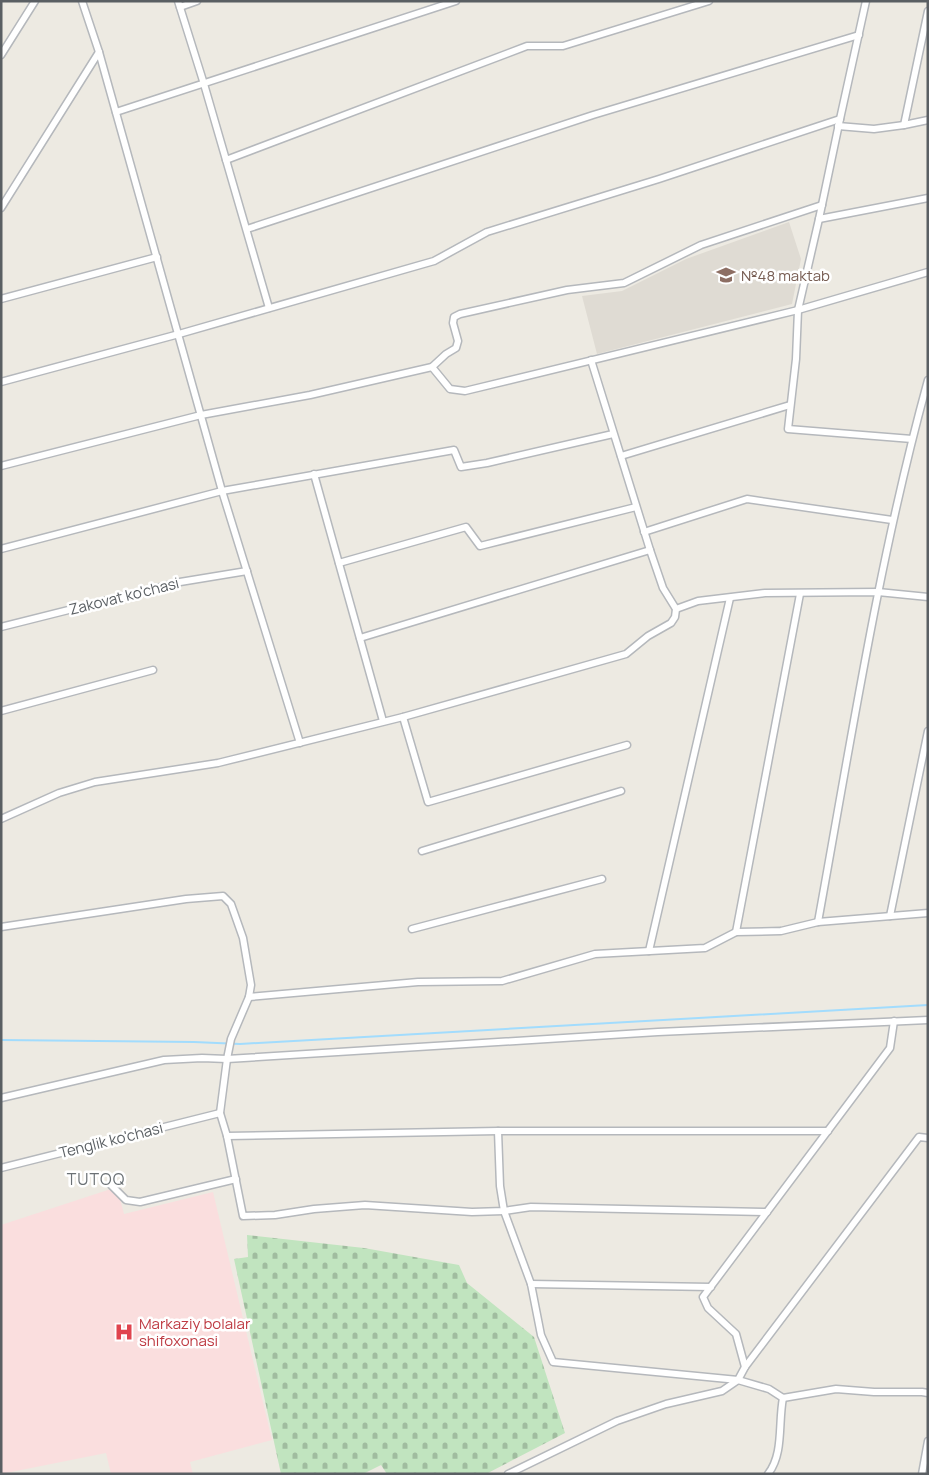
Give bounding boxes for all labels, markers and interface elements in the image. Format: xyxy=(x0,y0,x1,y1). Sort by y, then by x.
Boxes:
school or university icon: №48 maktab xyxy=(715,264,737,286)
place label: №48 maktab xyxy=(741,265,830,286)
street label: Zakovat ko'chasi xyxy=(67,572,181,620)
street label: Tenglik ko'chasi xyxy=(57,1117,165,1163)
district label: TUTOQ xyxy=(67,1168,125,1190)
place label: Markaziy bolalar shifoxonasi xyxy=(139,1313,251,1351)
hospital icon: Markaziy bolalar shifoxonasi xyxy=(113,1321,135,1343)

